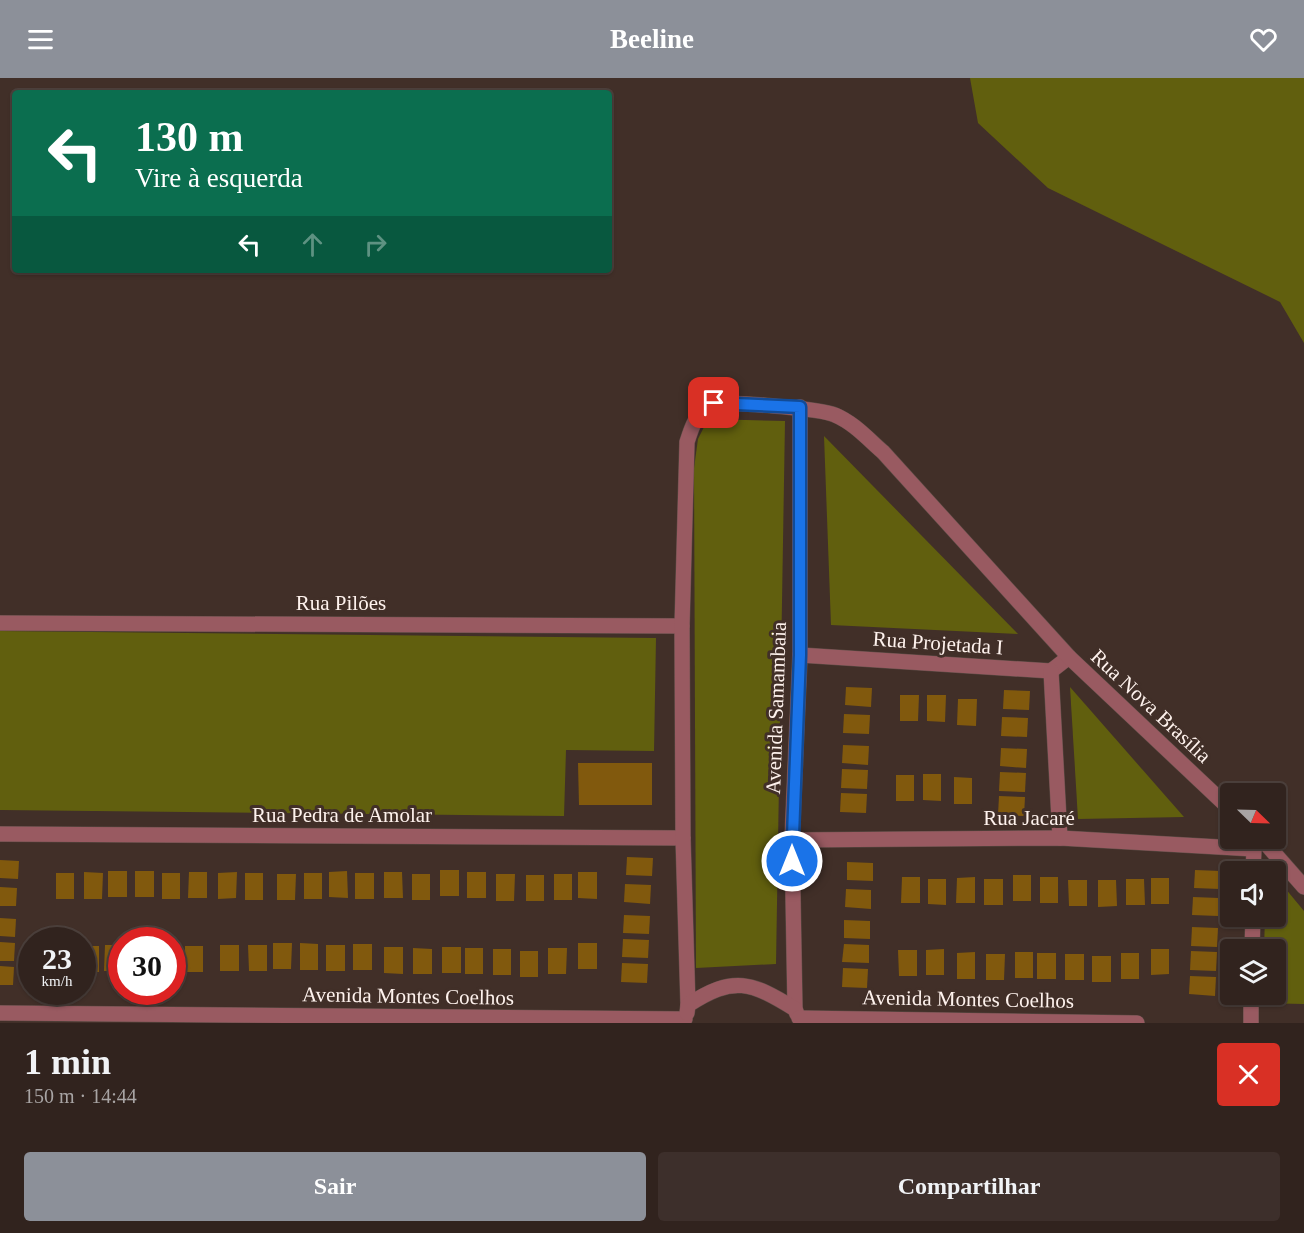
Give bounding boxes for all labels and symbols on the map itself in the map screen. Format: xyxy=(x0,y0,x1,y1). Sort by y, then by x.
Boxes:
pin xyxy=(688,377,739,428)
street label: Rua Pilões xyxy=(296,591,386,615)
street label: Avenida Samambaia xyxy=(761,621,791,795)
street label: Rua Projetada I xyxy=(872,626,1004,660)
street label: Rua Nova Brasília xyxy=(1086,644,1216,768)
north arrow xyxy=(1220,783,1286,849)
street label: Rua Pedra de Amolar xyxy=(252,803,432,827)
street label: Rua Jacaré xyxy=(983,806,1075,830)
position arrow xyxy=(760,829,824,893)
speed limit sign: 30 xyxy=(108,927,186,1005)
street label: Avenida Montes Coelhos xyxy=(302,982,514,1010)
street label: Avenida Montes Coelhos xyxy=(862,985,1074,1013)

